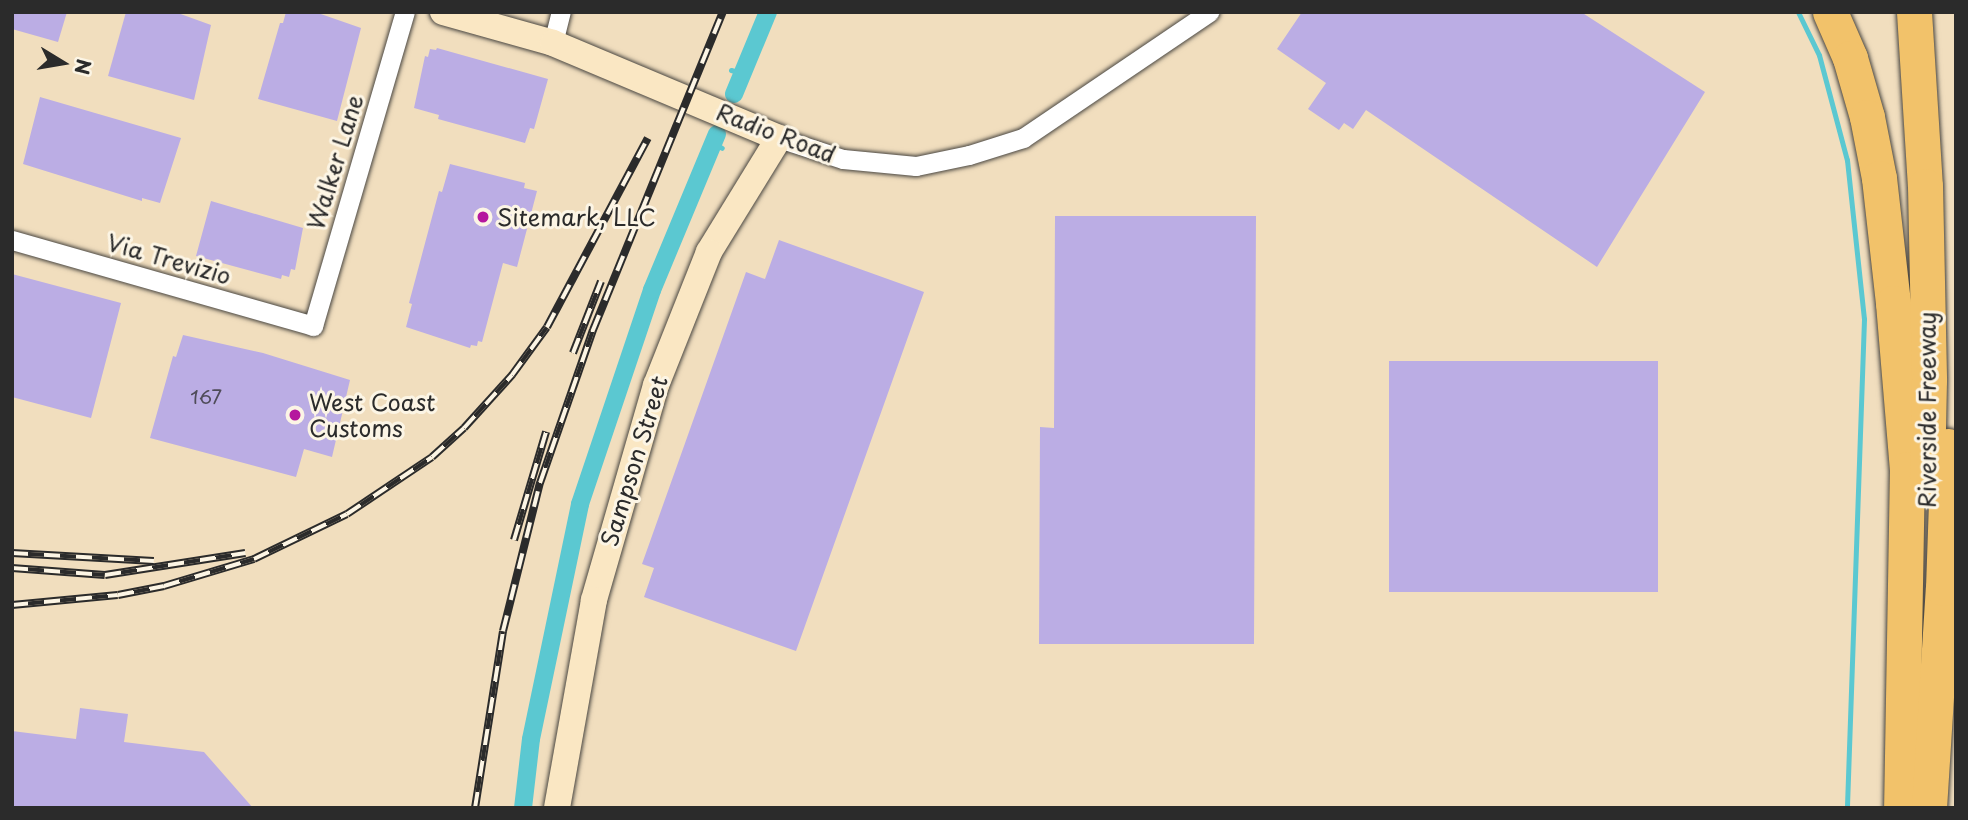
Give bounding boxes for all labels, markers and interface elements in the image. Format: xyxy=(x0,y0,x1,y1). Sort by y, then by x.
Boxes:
north arrow xyxy=(28,28,98,98)
text: N xyxy=(68,57,99,77)
street label: Walker Lane xyxy=(301,90,369,234)
street label: Radio Road xyxy=(713,98,839,168)
place label: Sitemark, LLC xyxy=(497,203,656,231)
marker: Sitemark, LLC xyxy=(475,209,491,225)
street label: Via Trevizio xyxy=(104,228,234,290)
street label: Riverside Freeway xyxy=(1913,311,1941,509)
street label: Sampson Street xyxy=(595,372,673,550)
house number: 167 xyxy=(190,386,222,408)
place label: West Coast Customs xyxy=(309,388,434,442)
marker: West Coast Customs xyxy=(287,407,303,423)

